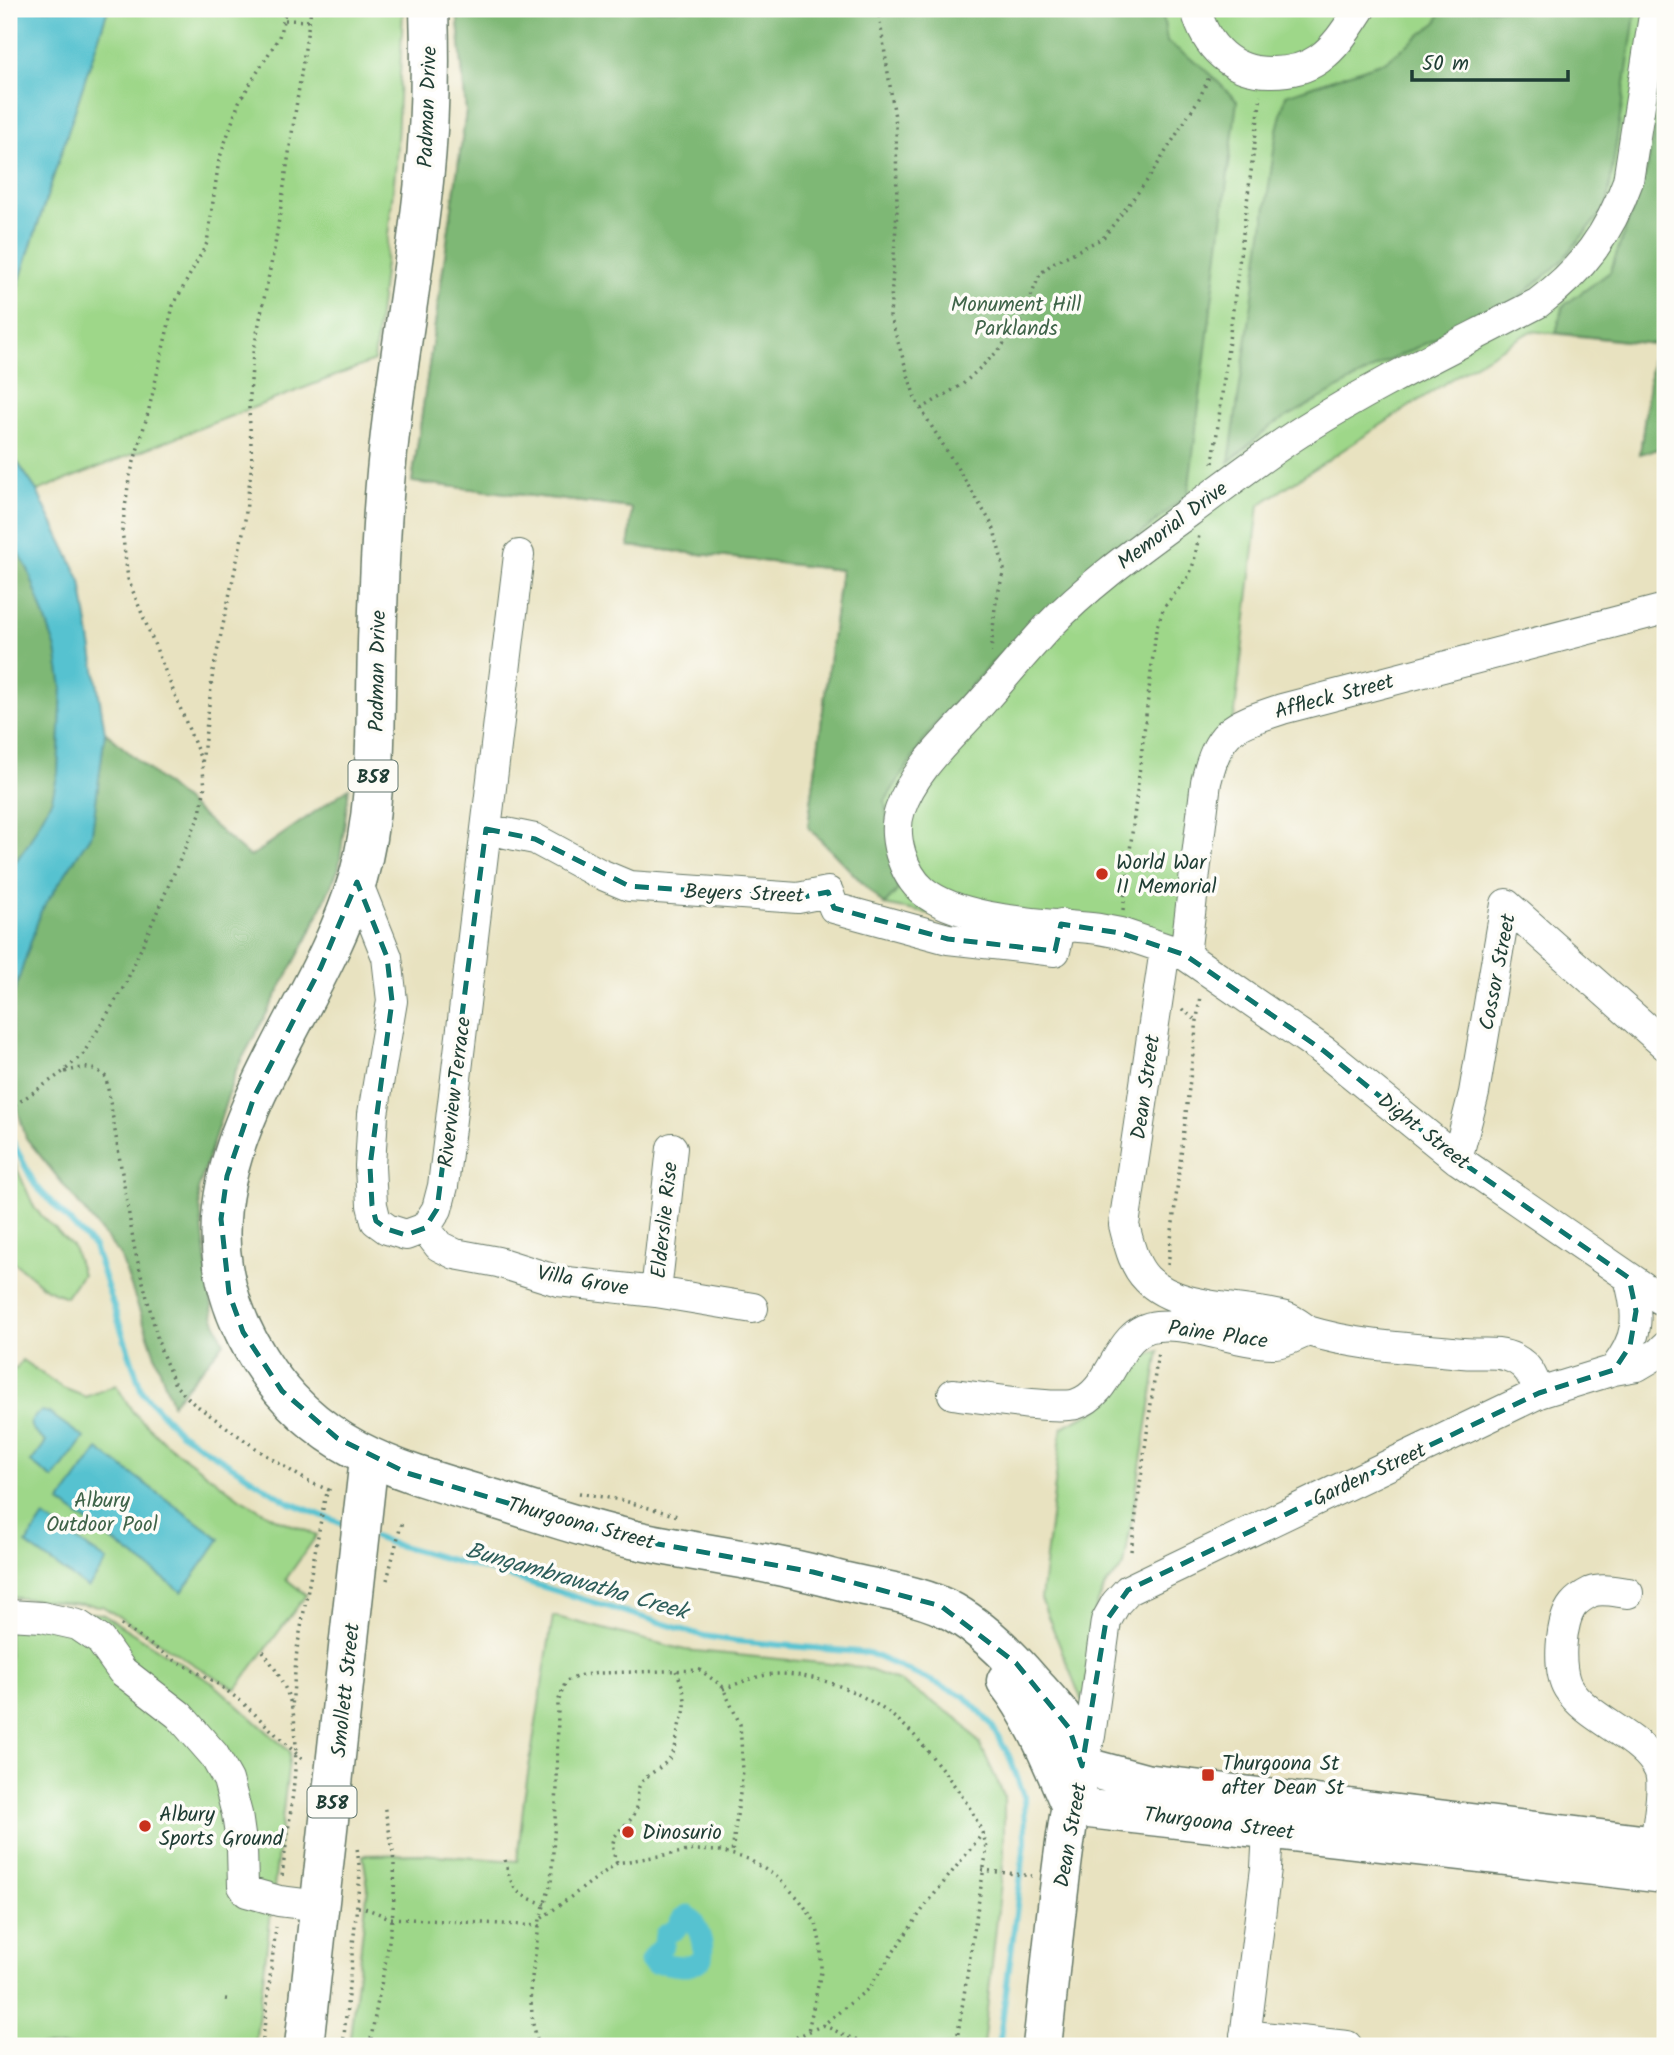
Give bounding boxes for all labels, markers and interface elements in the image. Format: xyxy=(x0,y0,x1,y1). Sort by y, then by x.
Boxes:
scale bar xyxy=(1412,38,1567,82)
street label: Padman Drive xyxy=(410,45,447,168)
text: 50 m xyxy=(1422,48,1469,81)
park label: Monument Hill Parklands xyxy=(951,289,1081,346)
street label: Memorial Drive xyxy=(1110,473,1236,579)
street label: Padman Drive xyxy=(361,609,396,732)
street label: Affleck Street xyxy=(1271,665,1399,729)
road number: B58 xyxy=(348,761,398,792)
place label: World War II Memorial xyxy=(1116,847,1217,904)
marker: World War II Memorial xyxy=(1094,866,1110,882)
street label: Beyers Street xyxy=(684,876,805,913)
street label: Cossor Street xyxy=(1471,910,1526,1033)
street label: Riverview Terrace xyxy=(430,1014,481,1169)
street label: Dean Street xyxy=(1123,1032,1170,1142)
street label: Dight Street xyxy=(1370,1085,1477,1179)
street label: Elderslie Rise xyxy=(643,1160,688,1280)
street label: Villa Grove xyxy=(534,1257,632,1306)
street label: Paine Place xyxy=(1166,1312,1270,1359)
street label: Garden Street xyxy=(1307,1434,1433,1516)
park label: Albury Outdoor Pool xyxy=(46,1485,158,1542)
street label: Thurgoona Street xyxy=(503,1489,659,1560)
water label: Bungambrawatha Creek xyxy=(461,1533,694,1632)
street label: Smollett Street xyxy=(323,1620,370,1759)
place label: Thurgoona St after Dean St xyxy=(1222,1748,1345,1805)
marker: Thurgoona St after Dean St xyxy=(1200,1767,1216,1783)
street label: Dean Street xyxy=(1046,1779,1097,1890)
road number: B58 xyxy=(308,1786,356,1818)
place label: Albury Sports Ground xyxy=(159,1799,284,1856)
street label: Thurgoona Street xyxy=(1142,1799,1297,1850)
place label: Dinosurio xyxy=(642,1817,722,1850)
marker: Albury Sports Ground xyxy=(137,1818,153,1834)
marker: Dinosurio xyxy=(620,1824,636,1840)

